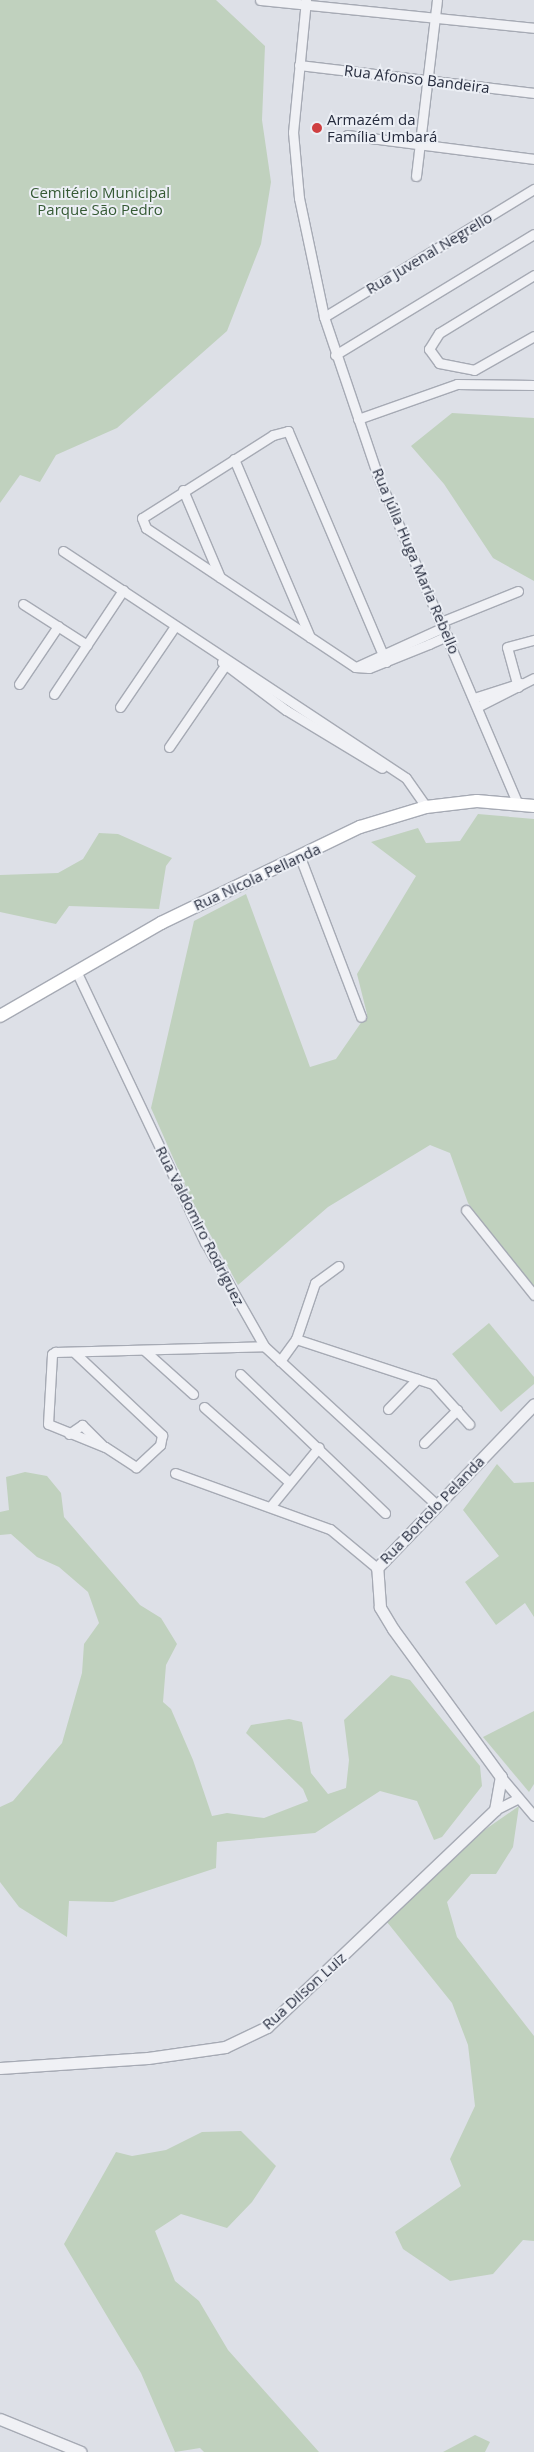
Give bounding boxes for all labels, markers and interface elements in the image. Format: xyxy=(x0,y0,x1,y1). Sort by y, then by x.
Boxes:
street label: Rua Afonso Bandeira xyxy=(343,61,491,97)
place label: Armazém da Família Umbará xyxy=(327,110,437,145)
marker: Armazém da Família Umbará xyxy=(311,122,323,134)
park label: Cemitério Municipal Parque São Pedro xyxy=(30,183,170,218)
street label: Rua Juvenal Negrello xyxy=(363,208,495,298)
street label: Rua Júlia Huga Maria Rebello xyxy=(369,465,463,657)
street label: Rua Nicola Pellanda xyxy=(191,840,323,914)
street label: Rua Valdomiro Rodriguez xyxy=(152,1143,248,1309)
street label: Rua Bortolo Pelanda xyxy=(376,1452,488,1568)
street label: Rua Dilson Luiz xyxy=(258,1949,350,2033)

